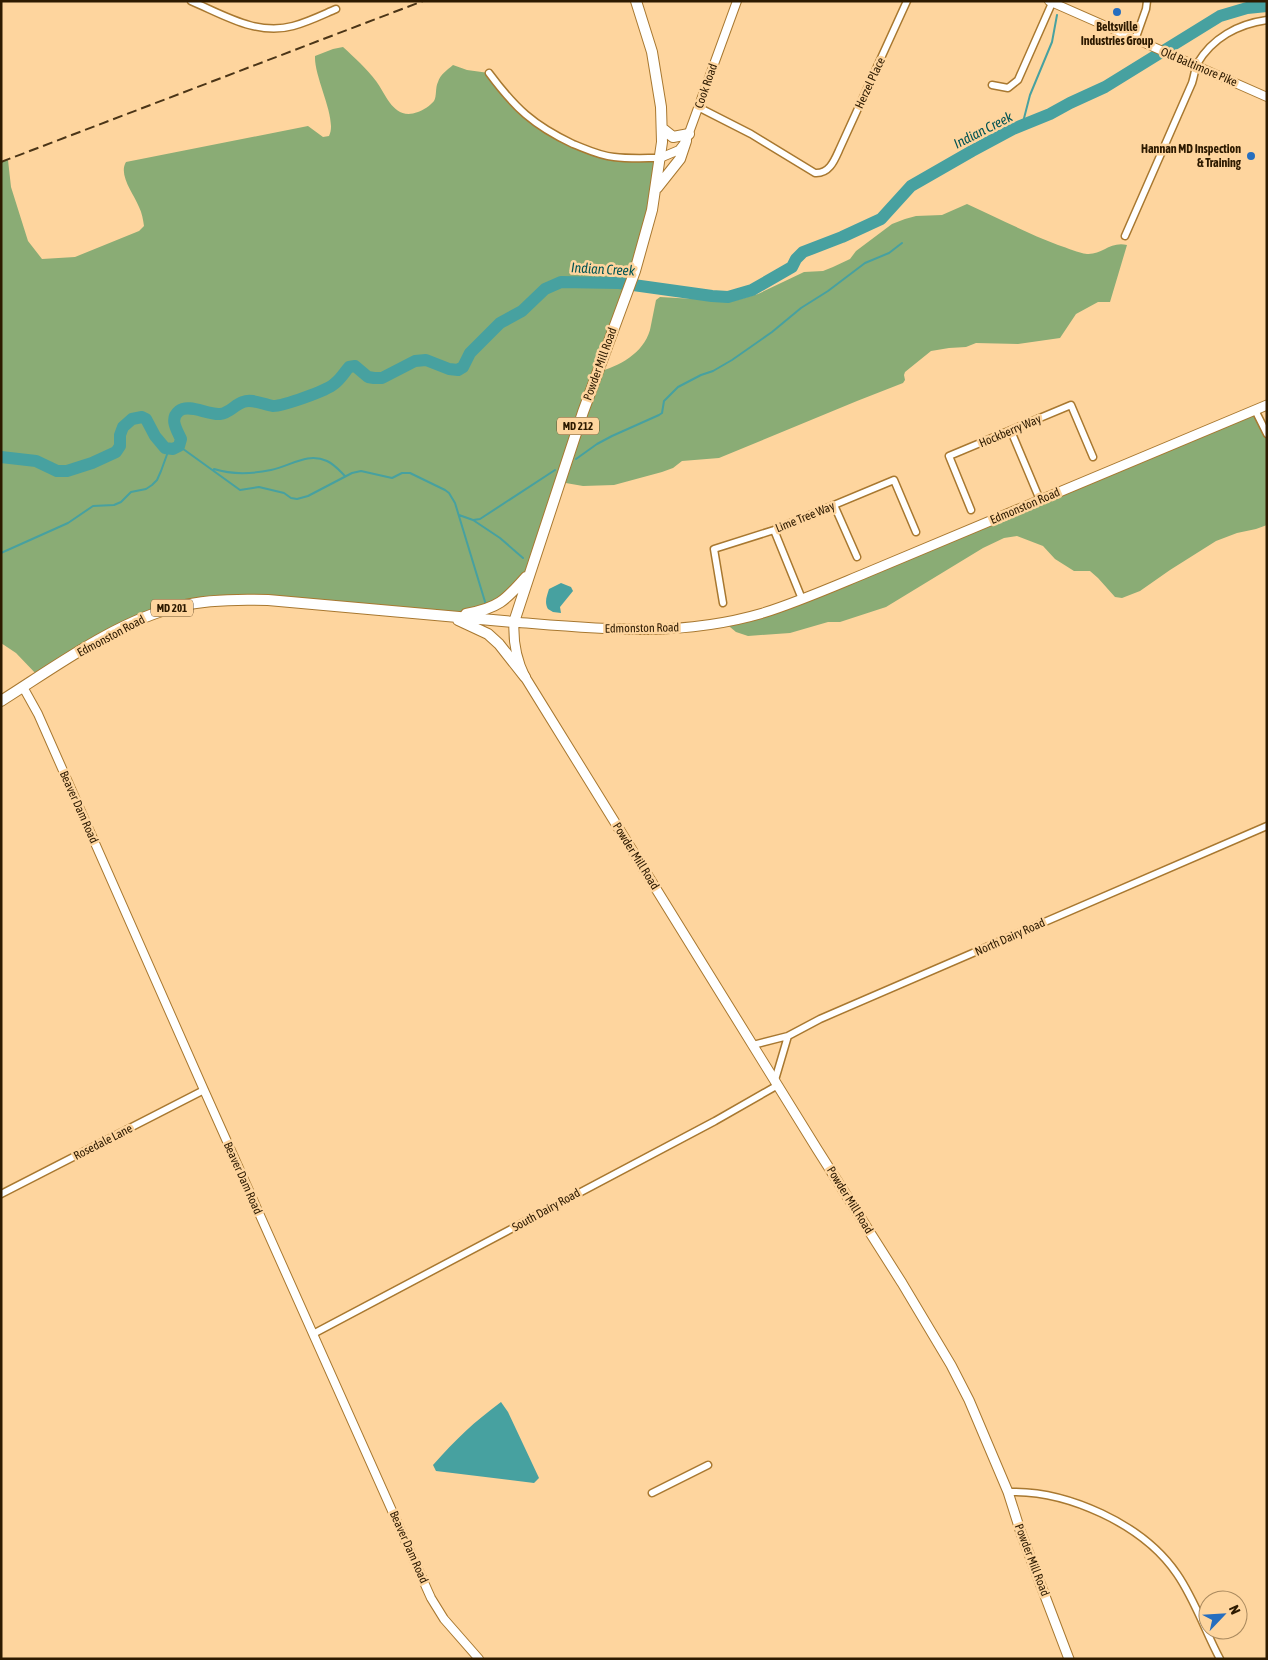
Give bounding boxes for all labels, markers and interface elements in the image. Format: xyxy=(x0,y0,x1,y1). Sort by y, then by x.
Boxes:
marker: Beltsville Industries Group xyxy=(1111,6,1123,18)
place label: Beltsville Industries Group xyxy=(1081,20,1154,48)
street label: Old Baltimore Pike xyxy=(1159,45,1239,89)
street label: Herzel Place xyxy=(852,55,888,111)
street label: Cook Road xyxy=(692,62,720,110)
water label: Indian Creek xyxy=(951,108,1016,152)
place label: Hannan MD Inspection & Training xyxy=(1141,142,1242,170)
marker: Hannan MD Inspection & Training xyxy=(1245,150,1257,162)
water label: Indian Creek xyxy=(571,259,636,279)
street label: Powder Mill Road xyxy=(580,326,620,402)
street label: Hockberry Way xyxy=(977,412,1043,450)
road number: MD 212 xyxy=(557,418,599,434)
street label: Edmonston Road xyxy=(988,485,1062,527)
street label: Lime Tree Way xyxy=(773,499,837,535)
road number: MD 201 xyxy=(151,600,193,616)
street label: Edmonston Road xyxy=(75,612,147,660)
street label: Edmonston Road xyxy=(605,620,679,636)
street label: Beaver Dam Road xyxy=(57,769,101,845)
street label: Powder Mill Road xyxy=(610,820,662,892)
street label: North Dairy Road xyxy=(973,915,1047,959)
street label: Rosedale Lane xyxy=(71,1121,135,1163)
street label: Beaver Dam Road xyxy=(221,1140,265,1216)
street label: Powder Mill Road xyxy=(824,1164,876,1236)
street label: South Dairy Road xyxy=(510,1186,582,1234)
street label: Beaver Dam Road xyxy=(387,1509,431,1585)
street label: Powder Mill Road xyxy=(1012,1522,1052,1598)
north arrow xyxy=(1198,1590,1248,1640)
text: N xyxy=(1226,1602,1244,1617)

